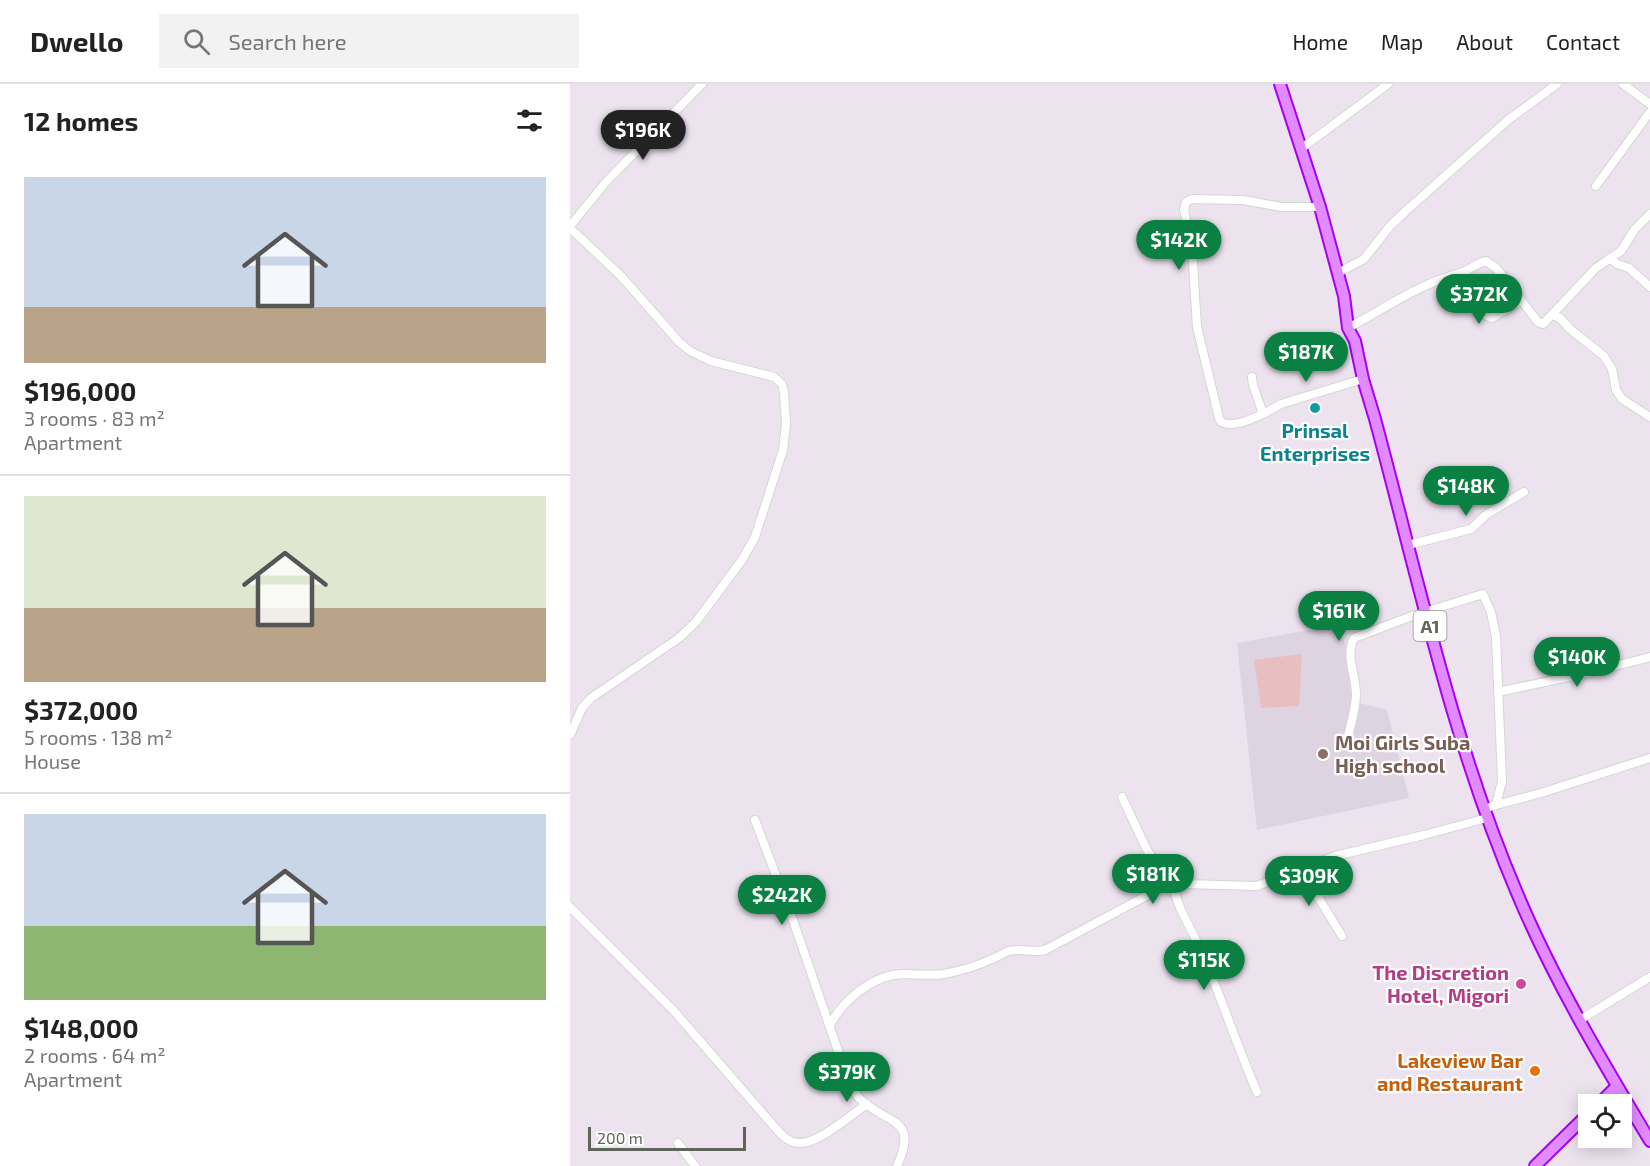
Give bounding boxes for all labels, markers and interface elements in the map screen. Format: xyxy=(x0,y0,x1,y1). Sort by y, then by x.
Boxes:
search box xyxy=(159,14,579,68)
text: Dwello xyxy=(30,24,123,58)
icon: search xyxy=(180,25,213,58)
text: Search here xyxy=(228,28,347,54)
text: Home xyxy=(1292,29,1348,54)
text: Map xyxy=(1381,29,1423,54)
text: About xyxy=(1456,29,1513,54)
text: Contact xyxy=(1546,29,1620,54)
icon: filters xyxy=(513,104,546,137)
text: 12 homes xyxy=(24,105,138,136)
pin: $196K xyxy=(601,110,685,161)
text: $196K xyxy=(615,117,671,141)
icon: home xyxy=(231,216,339,324)
pin: $142K xyxy=(1137,220,1221,271)
text: $142K xyxy=(1150,227,1208,251)
pin: $372K xyxy=(1437,274,1521,325)
text: $372K xyxy=(1450,281,1508,305)
pin: $187K xyxy=(1264,332,1348,383)
text: $187K xyxy=(1278,339,1334,363)
text: $196,000 xyxy=(24,375,137,406)
marker: Prinsal Enterprises xyxy=(1308,401,1322,415)
text: 3 rooms · 83 m² xyxy=(24,406,165,430)
place label: Prinsal Enterprises xyxy=(1260,418,1370,465)
text: Apartment xyxy=(24,430,122,454)
pin: $148K xyxy=(1424,466,1508,517)
text: $148K xyxy=(1437,473,1495,497)
icon: home xyxy=(231,535,339,643)
pin: $161K xyxy=(1297,591,1381,642)
text: $161K xyxy=(1312,598,1366,622)
road number: A1 xyxy=(1414,611,1446,641)
pin: $140K xyxy=(1535,637,1619,688)
text: $140K xyxy=(1548,644,1606,668)
text: $372,000 xyxy=(24,694,138,725)
text: 5 rooms · 138 m² xyxy=(24,725,172,749)
place label: Moi Girls Suba High school xyxy=(1335,730,1470,777)
marker: Moi Girls Suba High school xyxy=(1316,747,1330,761)
text: House xyxy=(24,749,81,773)
icon: home xyxy=(231,853,339,961)
pin: $181K xyxy=(1111,854,1195,905)
pin: $309K xyxy=(1267,856,1351,907)
text: $181K xyxy=(1126,861,1180,885)
text: $309K xyxy=(1279,863,1339,887)
pin: $242K xyxy=(740,875,824,926)
text: $242K xyxy=(752,882,812,906)
pin: $115K xyxy=(1162,940,1246,991)
text: $115K xyxy=(1178,947,1230,971)
place label: The Discretion Hotel, Migori xyxy=(1372,960,1509,1007)
marker: The Discretion Hotel, Migori xyxy=(1514,977,1528,991)
text: $148,000 xyxy=(24,1012,139,1043)
text: 2 rooms · 64 m² xyxy=(24,1043,166,1067)
place label: Lakeview Bar and Restaurant xyxy=(1377,1048,1523,1095)
pin: $379K xyxy=(805,1052,889,1103)
text: $379K xyxy=(818,1059,876,1083)
marker: Lakeview Bar and Restaurant xyxy=(1528,1064,1542,1078)
text: Apartment xyxy=(24,1067,122,1091)
map controls xyxy=(1578,1094,1632,1148)
button: locate xyxy=(1578,1094,1632,1148)
scale bar xyxy=(588,1124,746,1152)
text: 200 m xyxy=(597,1128,643,1147)

